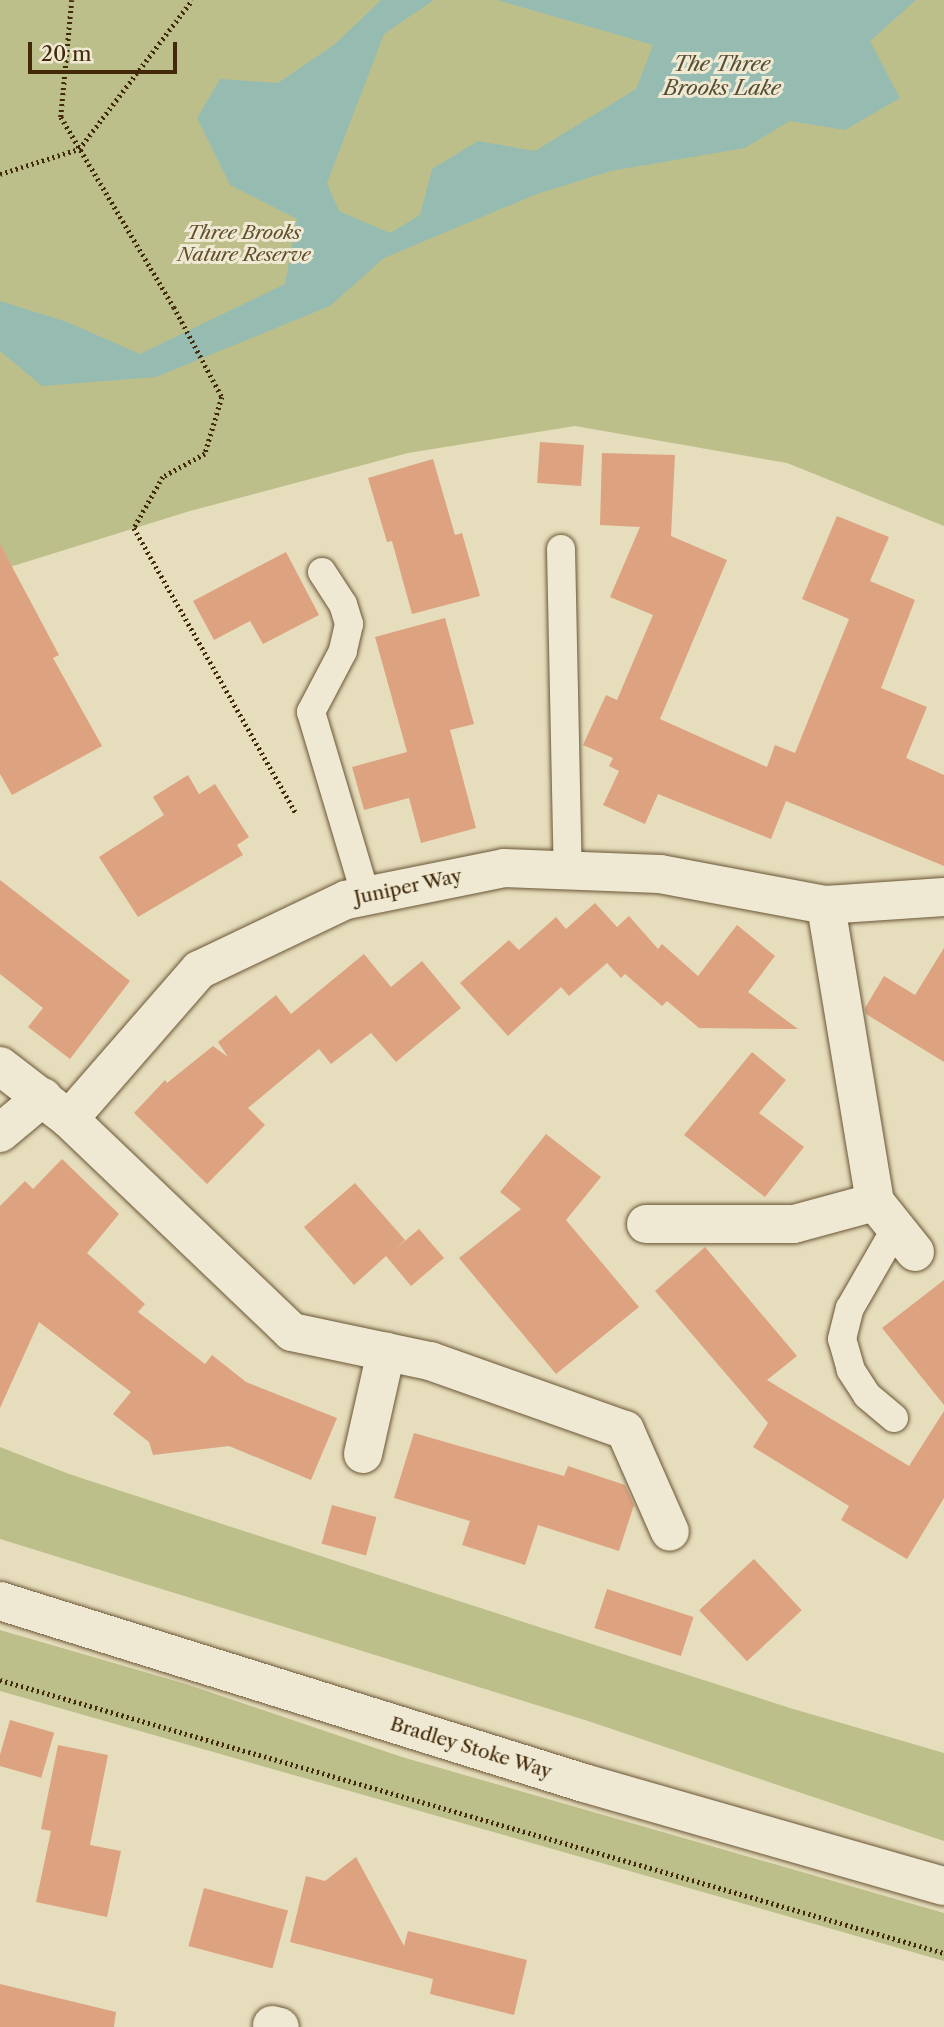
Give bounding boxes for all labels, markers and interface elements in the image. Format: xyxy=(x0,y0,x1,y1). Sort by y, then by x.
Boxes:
scale bar xyxy=(32,28,180,72)
text: 20 m xyxy=(41,41,92,66)
water label: The Three Brooks Lake xyxy=(663,51,781,101)
park label: Three Brooks Nature Reserve xyxy=(177,222,311,266)
street label: Juniper Way xyxy=(352,864,464,910)
street label: Bradley Stoke Way xyxy=(387,1712,555,1784)

